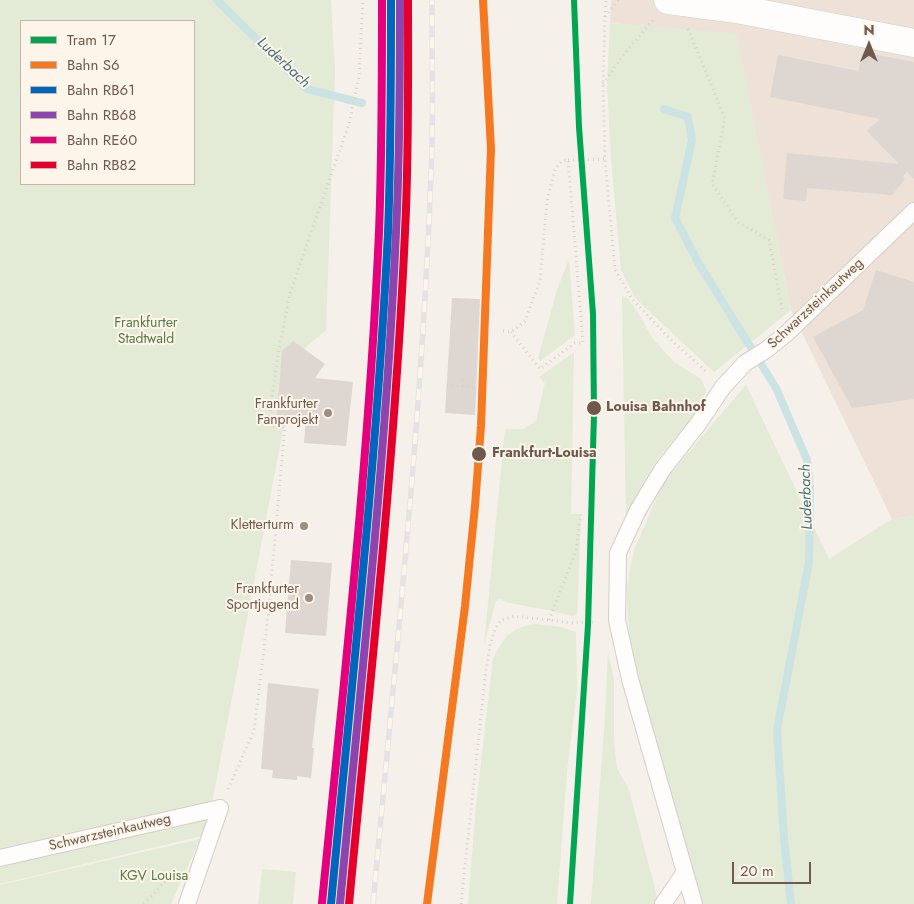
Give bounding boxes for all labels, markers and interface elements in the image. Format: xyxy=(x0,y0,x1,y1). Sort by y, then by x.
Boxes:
legend xyxy=(20,20,195,185)
north arrow xyxy=(844,20,894,70)
text: N xyxy=(863,20,875,40)
text: Tram 17 xyxy=(67,29,116,51)
water label: Luderbach xyxy=(253,34,313,92)
text: Bahn S6 xyxy=(67,54,120,76)
text: Bahn RB61 xyxy=(67,79,135,101)
text: Bahn RB68 xyxy=(67,104,136,126)
text: Bahn RE60 xyxy=(67,129,137,151)
text: Bahn RB82 xyxy=(67,154,136,176)
street label: Schwarzsteinkautweg xyxy=(765,255,867,353)
park label: Frankfurter Stadtwald xyxy=(114,316,178,348)
place label: Frankfurter Fanprojekt xyxy=(255,397,318,430)
marker: Louisa Bahnhof xyxy=(585,399,603,417)
place label: Louisa Bahnhof xyxy=(606,400,706,416)
marker: Frankfurter Fanprojekt xyxy=(322,407,334,419)
marker: Frankfurt-Louisa xyxy=(470,445,488,463)
place label: Frankfurt-Louisa xyxy=(492,446,597,462)
water label: Luderbach xyxy=(797,464,817,530)
place label: Kletterturm xyxy=(230,518,294,534)
marker: Kletterturm xyxy=(298,520,310,532)
place label: Frankfurter Sportjugend xyxy=(226,582,299,614)
marker: Frankfurter Sportjugend xyxy=(303,592,315,604)
street label: Schwarzsteinkautweg xyxy=(47,811,173,855)
scale bar xyxy=(734,852,813,884)
text: 20 m xyxy=(740,860,774,882)
park label: KGV Louisa xyxy=(120,869,188,885)

